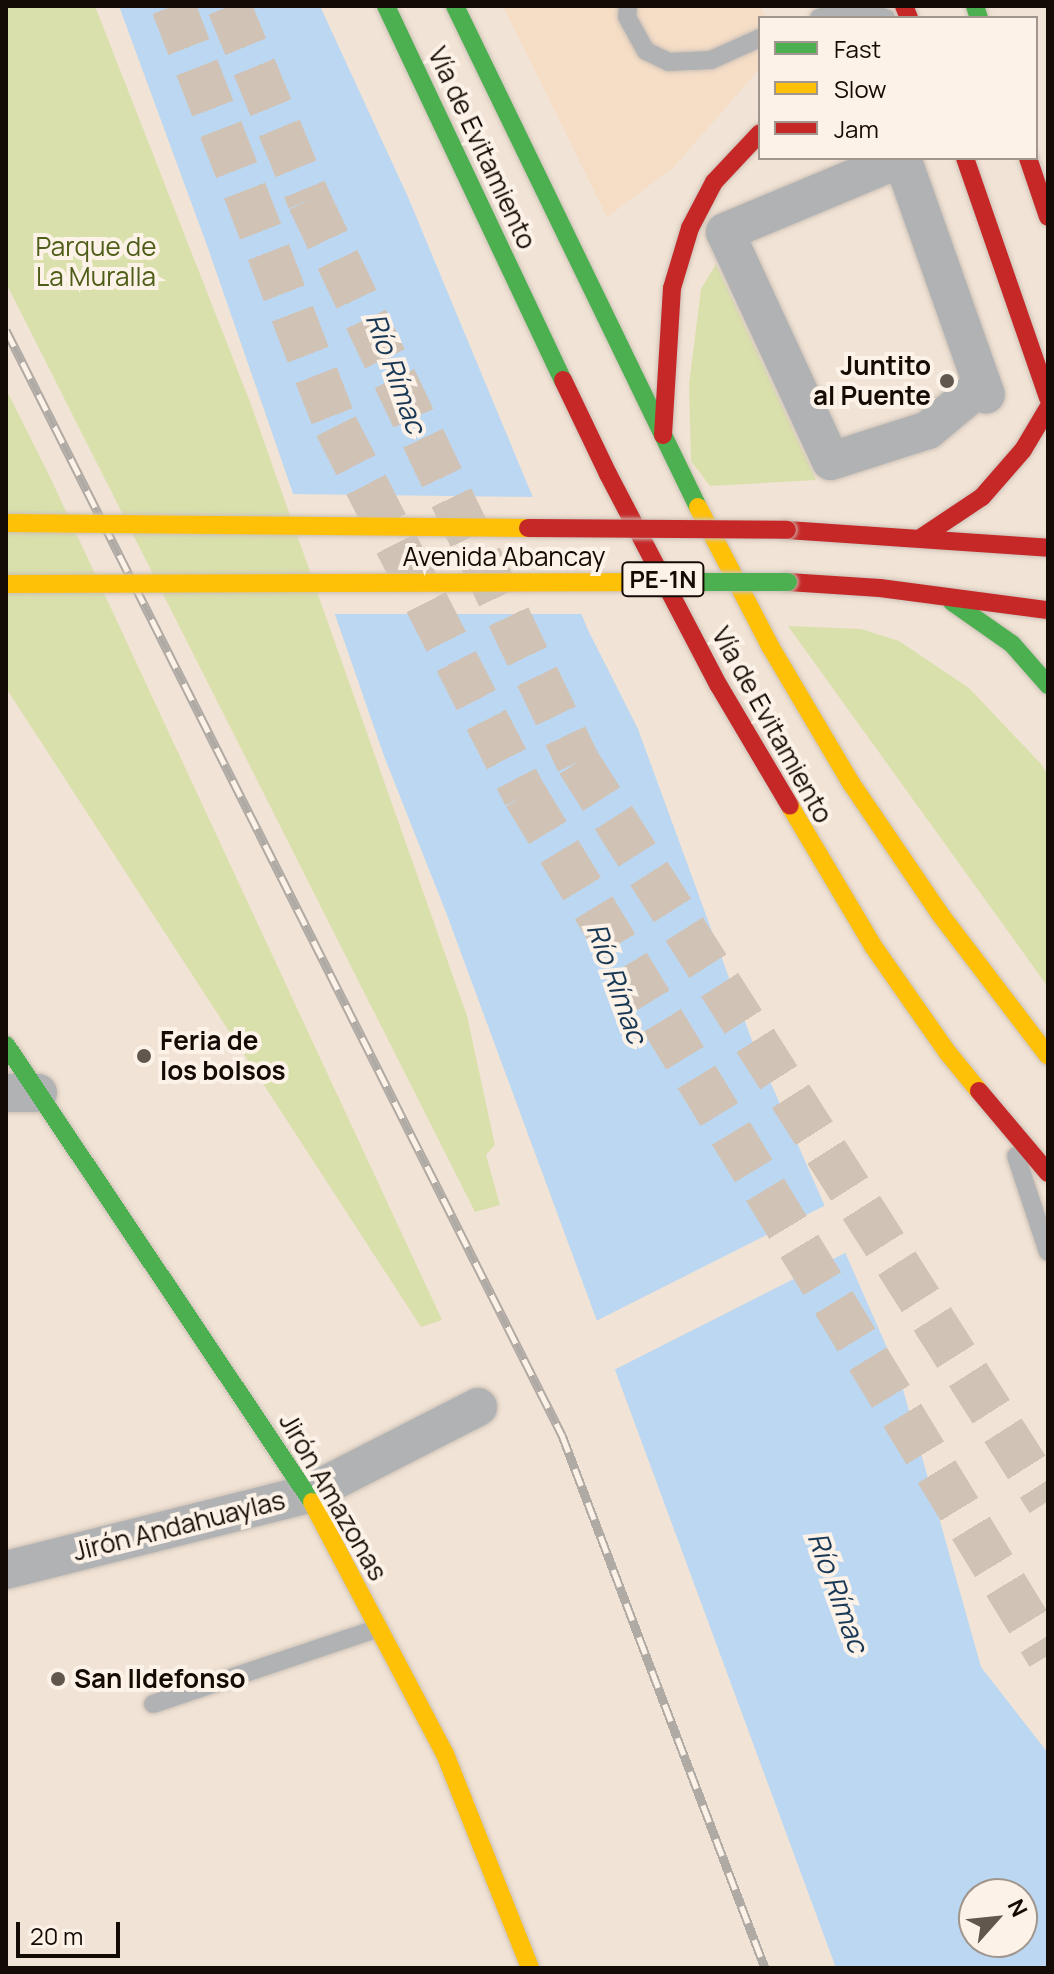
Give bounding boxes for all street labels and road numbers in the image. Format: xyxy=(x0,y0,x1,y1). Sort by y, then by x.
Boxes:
street label: Vía de Evitamiento xyxy=(422,42,542,254)
street label: Avenida Abancay xyxy=(403,541,605,573)
road number: PE-1N xyxy=(621,559,705,599)
street label: Vía de Evitamiento xyxy=(705,622,839,828)
street label: Jirón Amazonas xyxy=(273,1408,393,1586)
street label: Jirón Andahuaylas xyxy=(70,1485,288,1567)

